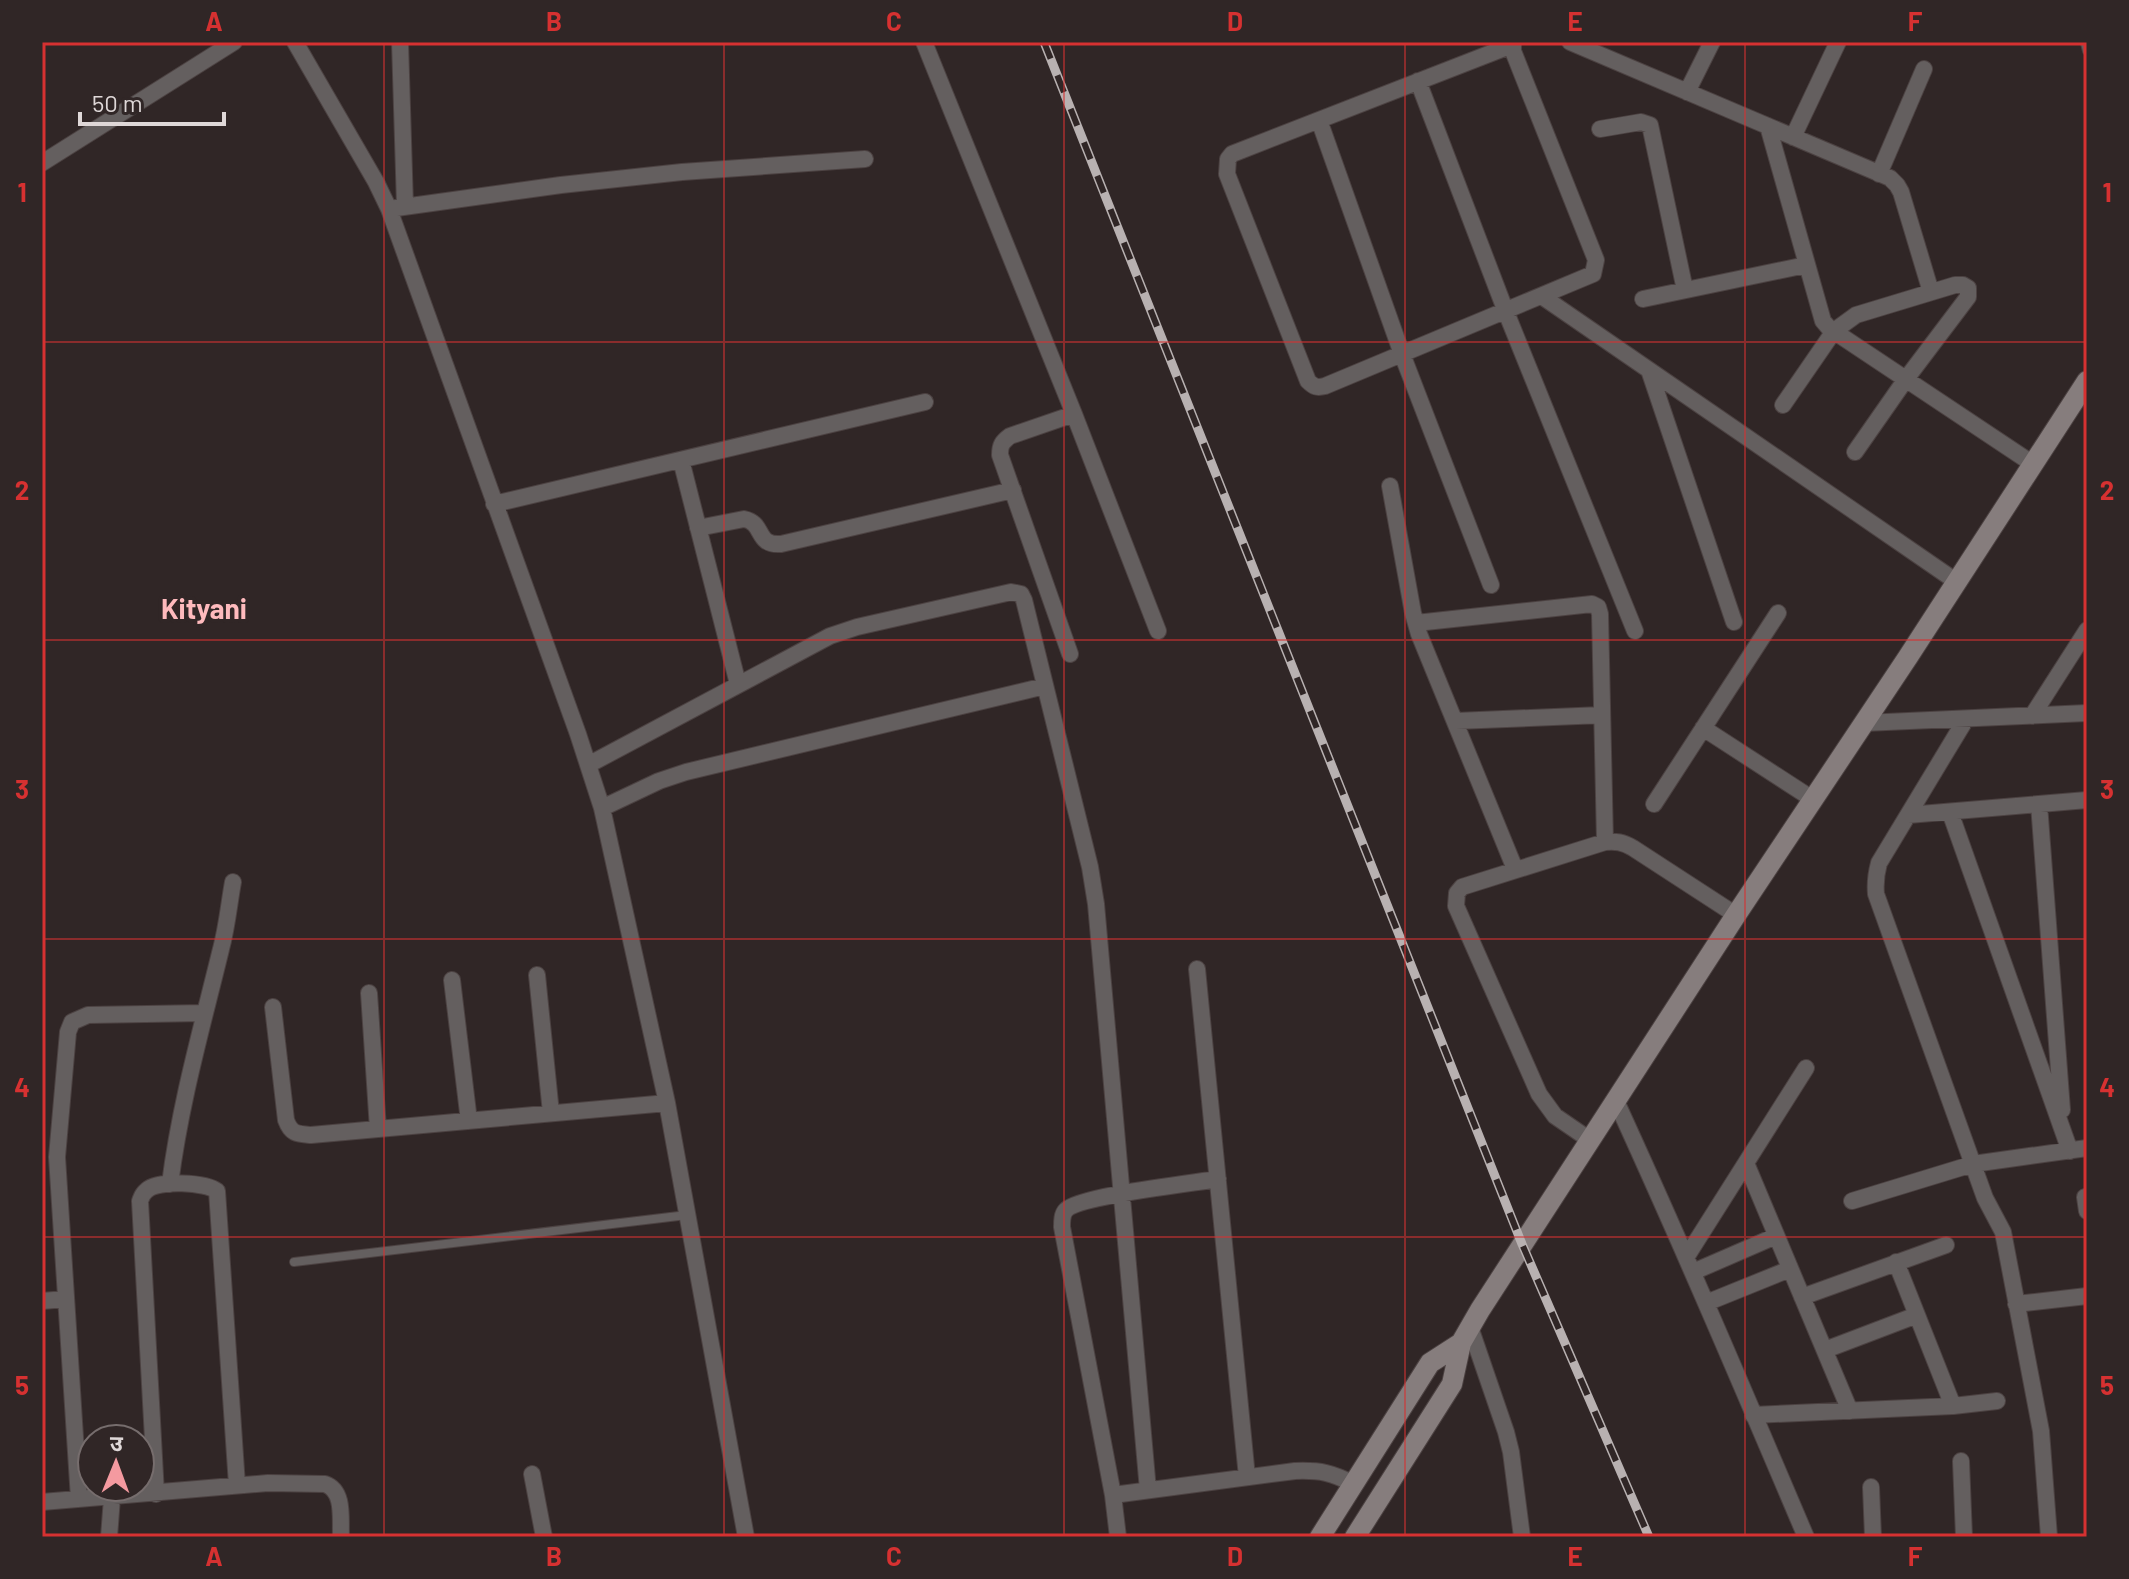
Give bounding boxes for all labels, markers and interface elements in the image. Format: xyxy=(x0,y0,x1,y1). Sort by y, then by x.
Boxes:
text: A xyxy=(205,5,223,36)
text: B xyxy=(546,5,562,36)
text: C xyxy=(886,5,902,36)
text: D xyxy=(1227,5,1243,36)
text: E xyxy=(1567,5,1583,36)
text: F xyxy=(1908,5,1923,36)
scale bar xyxy=(80,76,224,126)
text: 50 m xyxy=(92,88,143,117)
text: 1 xyxy=(17,176,27,207)
text: 1 xyxy=(2102,176,2112,207)
text: 2 xyxy=(15,474,29,505)
text: 2 xyxy=(2100,474,2114,505)
district label: Kityani xyxy=(161,591,247,625)
text: 3 xyxy=(15,773,29,804)
text: 3 xyxy=(2100,773,2114,804)
text: 4 xyxy=(14,1071,30,1102)
text: 4 xyxy=(2099,1071,2115,1102)
text: 5 xyxy=(15,1369,29,1400)
text: 5 xyxy=(2100,1369,2114,1400)
north arrow xyxy=(76,1423,156,1503)
text: उ xyxy=(110,1429,124,1455)
text: A xyxy=(205,1540,223,1571)
text: B xyxy=(546,1540,562,1571)
text: C xyxy=(886,1540,902,1571)
text: D xyxy=(1227,1540,1243,1571)
text: E xyxy=(1567,1540,1583,1571)
text: F xyxy=(1908,1540,1923,1571)

